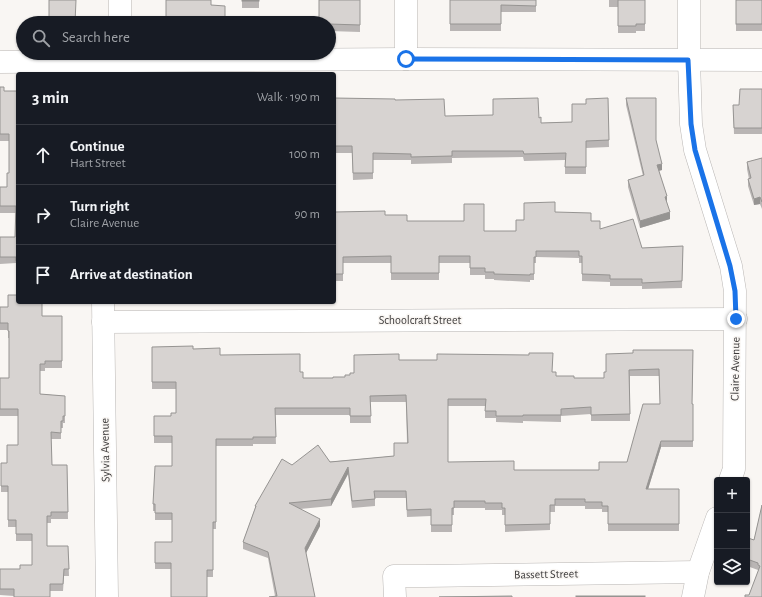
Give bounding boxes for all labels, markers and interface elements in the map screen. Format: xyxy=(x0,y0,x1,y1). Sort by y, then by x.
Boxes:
search box xyxy=(16,16,336,60)
icon: search xyxy=(30,27,52,49)
text: Search here xyxy=(62,30,130,45)
route start xyxy=(397,50,415,68)
text: 3 min xyxy=(32,89,69,106)
text: Walk · 190 m xyxy=(257,91,320,104)
text: Continue xyxy=(70,139,125,154)
icon: ahead xyxy=(32,144,54,166)
text: 100 m xyxy=(289,148,320,161)
text: Hart Street xyxy=(70,157,126,170)
text: Turn right xyxy=(70,199,129,214)
icon: right xyxy=(32,204,54,226)
text: 90 m xyxy=(294,208,320,221)
text: Claire Avenue xyxy=(70,217,139,230)
icon: arrive xyxy=(32,264,54,286)
text: Arrive at destination xyxy=(70,267,193,282)
route end xyxy=(727,310,745,328)
street label: Schoolcraft Street xyxy=(379,314,461,326)
street label: Claire Avenue xyxy=(728,337,742,401)
street label: Sylvia Avenue xyxy=(98,418,113,482)
map controls xyxy=(714,477,750,585)
button: + xyxy=(714,477,750,513)
button: − xyxy=(714,513,750,549)
button: layers xyxy=(714,549,750,585)
street label: Bassett Street xyxy=(514,567,578,581)

